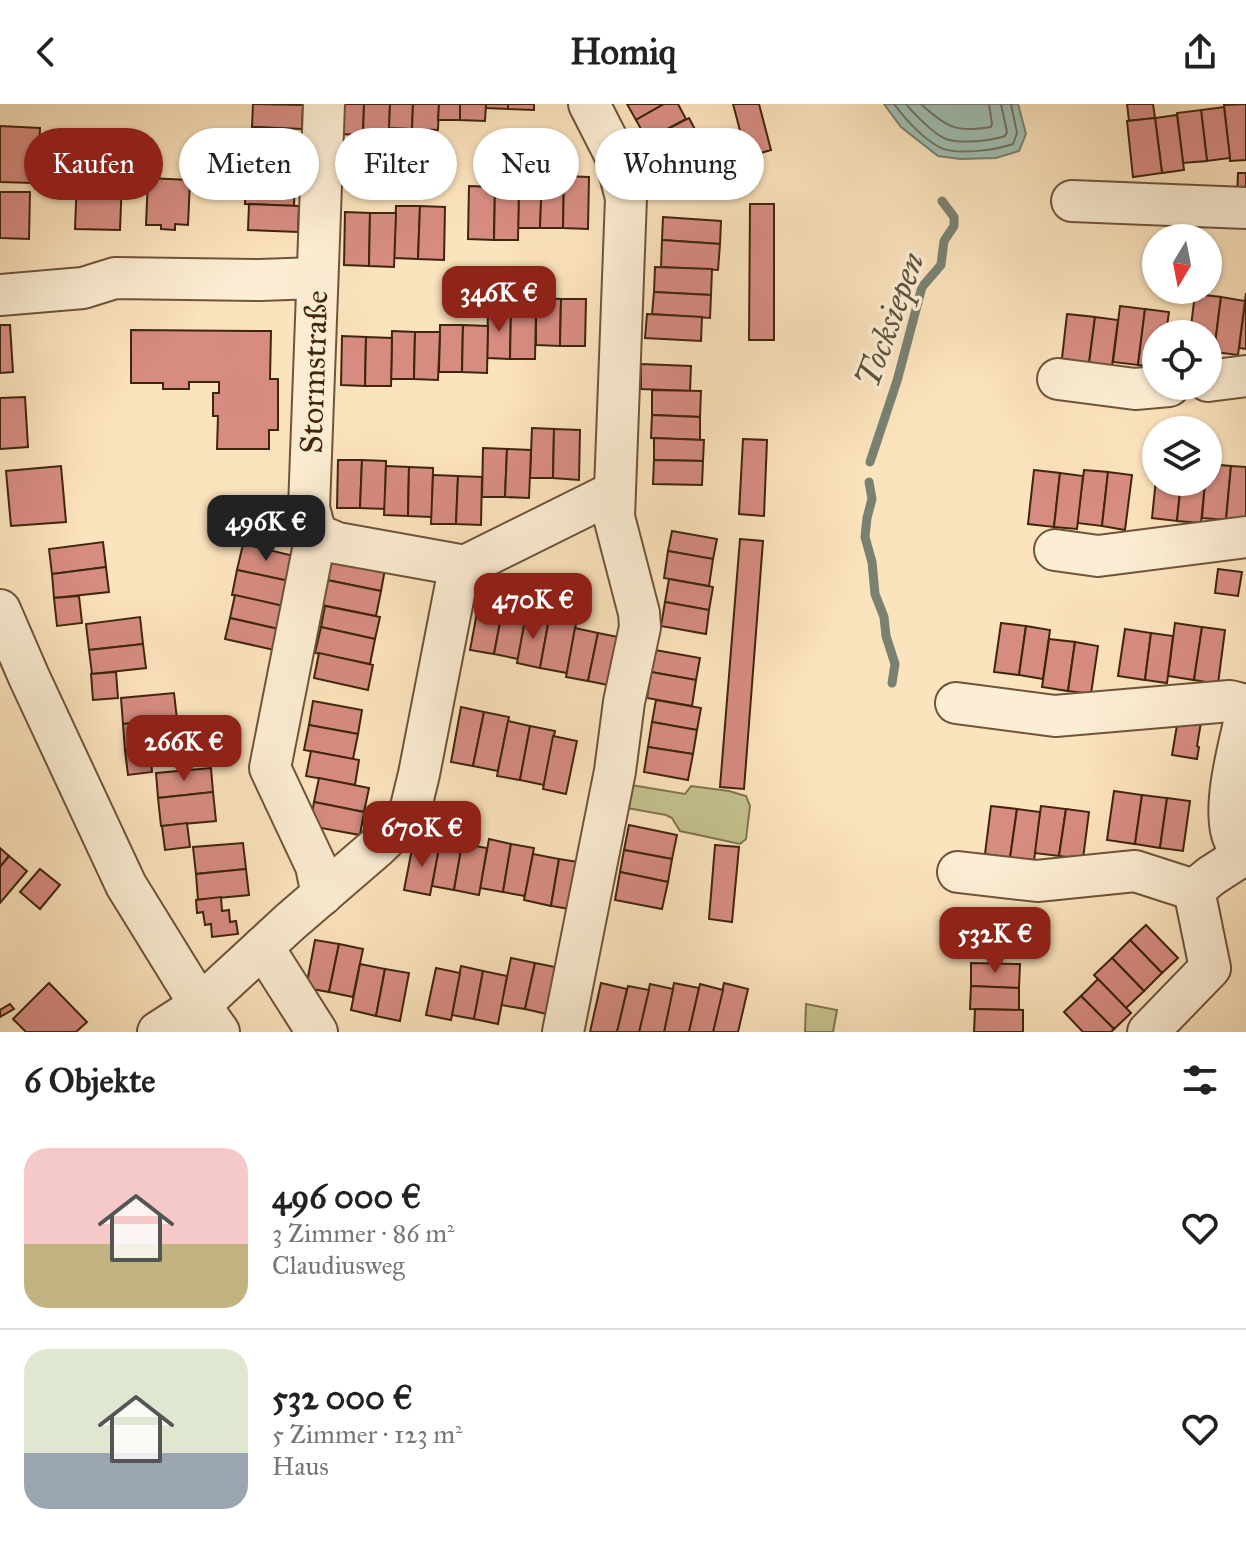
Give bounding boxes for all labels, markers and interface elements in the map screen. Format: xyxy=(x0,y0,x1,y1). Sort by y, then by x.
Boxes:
icon: back xyxy=(24,30,68,74)
text: Homiq xyxy=(570,30,676,74)
icon: share xyxy=(1178,30,1222,74)
chip: Kaufen xyxy=(24,128,163,200)
chip: Mieten xyxy=(179,128,319,200)
chip: Filter xyxy=(335,128,457,200)
chip: Neu xyxy=(473,128,579,200)
chip: Wohnung xyxy=(595,128,764,200)
north arrow xyxy=(1142,224,1222,304)
map controls xyxy=(1142,224,1222,496)
water label: Tocksiepen xyxy=(847,247,934,393)
pin: 346K € xyxy=(434,266,564,334)
text: 346K € xyxy=(460,276,538,308)
street label: Stormstraße xyxy=(292,290,336,454)
button: locate xyxy=(1142,320,1222,400)
button: layers xyxy=(1142,416,1222,496)
pin: 496K € xyxy=(201,495,331,563)
text: 496K € xyxy=(225,505,307,537)
pin: 470K € xyxy=(468,573,598,641)
text: 470K € xyxy=(492,583,574,615)
pin: 266K € xyxy=(119,715,249,783)
text: 266K € xyxy=(144,725,224,757)
pin: 670K € xyxy=(357,801,487,869)
text: 670K € xyxy=(381,811,463,843)
pin: 532K € xyxy=(930,907,1060,975)
text: 532K € xyxy=(957,917,1033,949)
icon: filters xyxy=(1178,1058,1222,1102)
text: 6 Objekte xyxy=(24,1060,155,1101)
text: 496 000 € xyxy=(272,1176,421,1217)
icon: home xyxy=(88,1180,184,1276)
icon: heart xyxy=(1178,1206,1222,1250)
text: 3 Zimmer · 86 m² xyxy=(272,1217,455,1249)
text: Claudiusweg xyxy=(272,1249,405,1281)
text: 532 000 € xyxy=(272,1377,413,1418)
icon: home xyxy=(88,1381,184,1477)
icon: heart xyxy=(1178,1407,1222,1451)
text: 5 Zimmer · 123 m² xyxy=(272,1418,463,1450)
text: Haus xyxy=(272,1450,329,1482)

